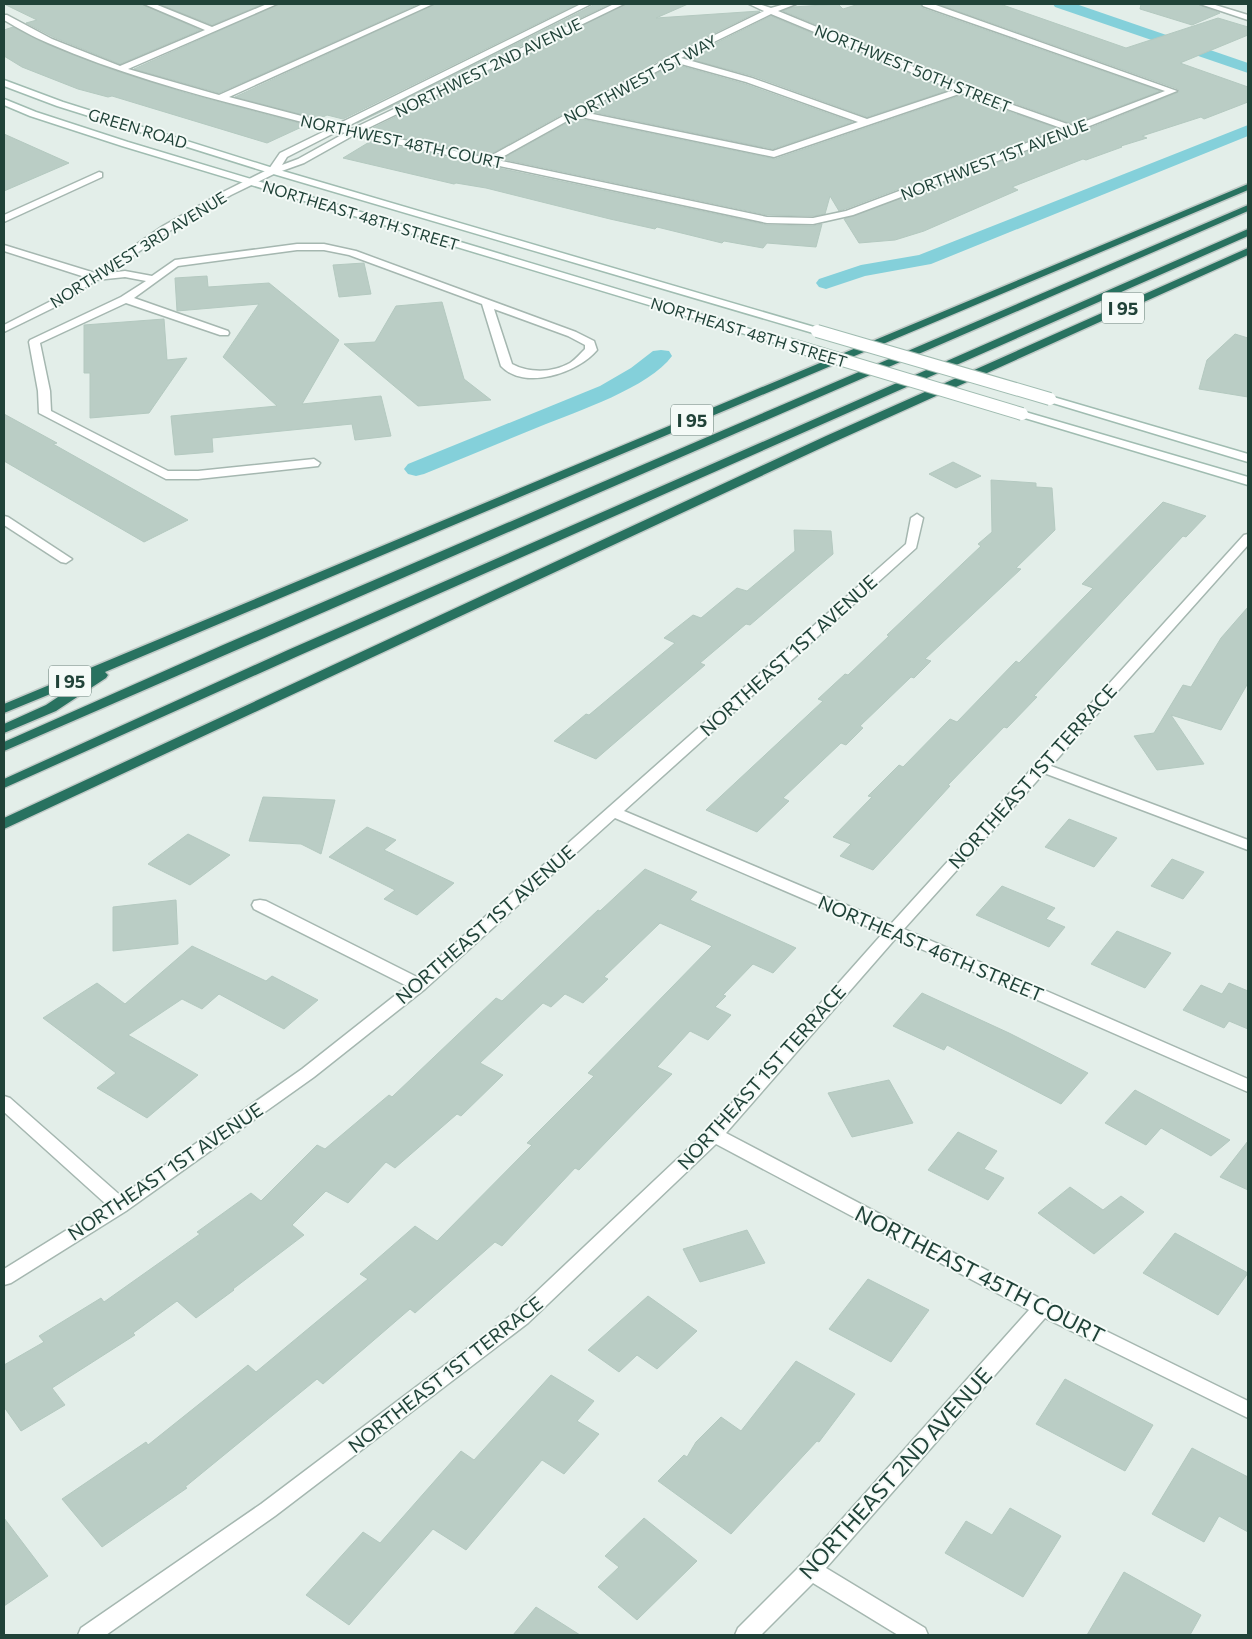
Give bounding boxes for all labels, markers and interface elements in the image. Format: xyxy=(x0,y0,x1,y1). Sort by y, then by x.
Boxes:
street label: NORTHWEST 2ND AVENUE xyxy=(391,13,585,121)
street label: NORTHWEST 50TH STREET xyxy=(812,20,1014,116)
street label: NORTHWEST 1ST WAY xyxy=(560,30,720,127)
street label: GREEN ROAD xyxy=(86,104,190,152)
street label: NORTHWEST 48TH COURT xyxy=(299,110,505,172)
street label: NORTHWEST 1ST AVENUE xyxy=(898,114,1090,204)
street label: NORTHEAST 48TH STREET xyxy=(261,176,461,254)
street label: NORTHWEST 3RD AVENUE xyxy=(46,187,230,311)
road number: I 95 xyxy=(1102,292,1144,324)
street label: NORTHEAST 48TH STREET xyxy=(649,293,849,371)
road number: I 95 xyxy=(671,404,713,436)
street label: NORTHEAST 1ST AVENUE xyxy=(695,569,881,741)
road number: I 95 xyxy=(49,666,91,696)
street label: NORTHEAST 1ST TERRACE xyxy=(943,679,1121,873)
street label: NORTHEAST 1ST AVENUE xyxy=(391,840,579,1008)
street label: NORTHEAST 46TH STREET xyxy=(815,890,1047,1006)
street label: NORTHEAST 1ST TERRACE xyxy=(672,980,850,1174)
street label: NORTHEAST 1ST AVENUE xyxy=(63,1097,267,1245)
street label: NORTHEAST 45TH COURT xyxy=(851,1199,1109,1349)
street label: NORTHEAST 1ST TERRACE xyxy=(343,1291,547,1457)
street label: NORTHEAST 2ND AVENUE xyxy=(793,1362,997,1584)

